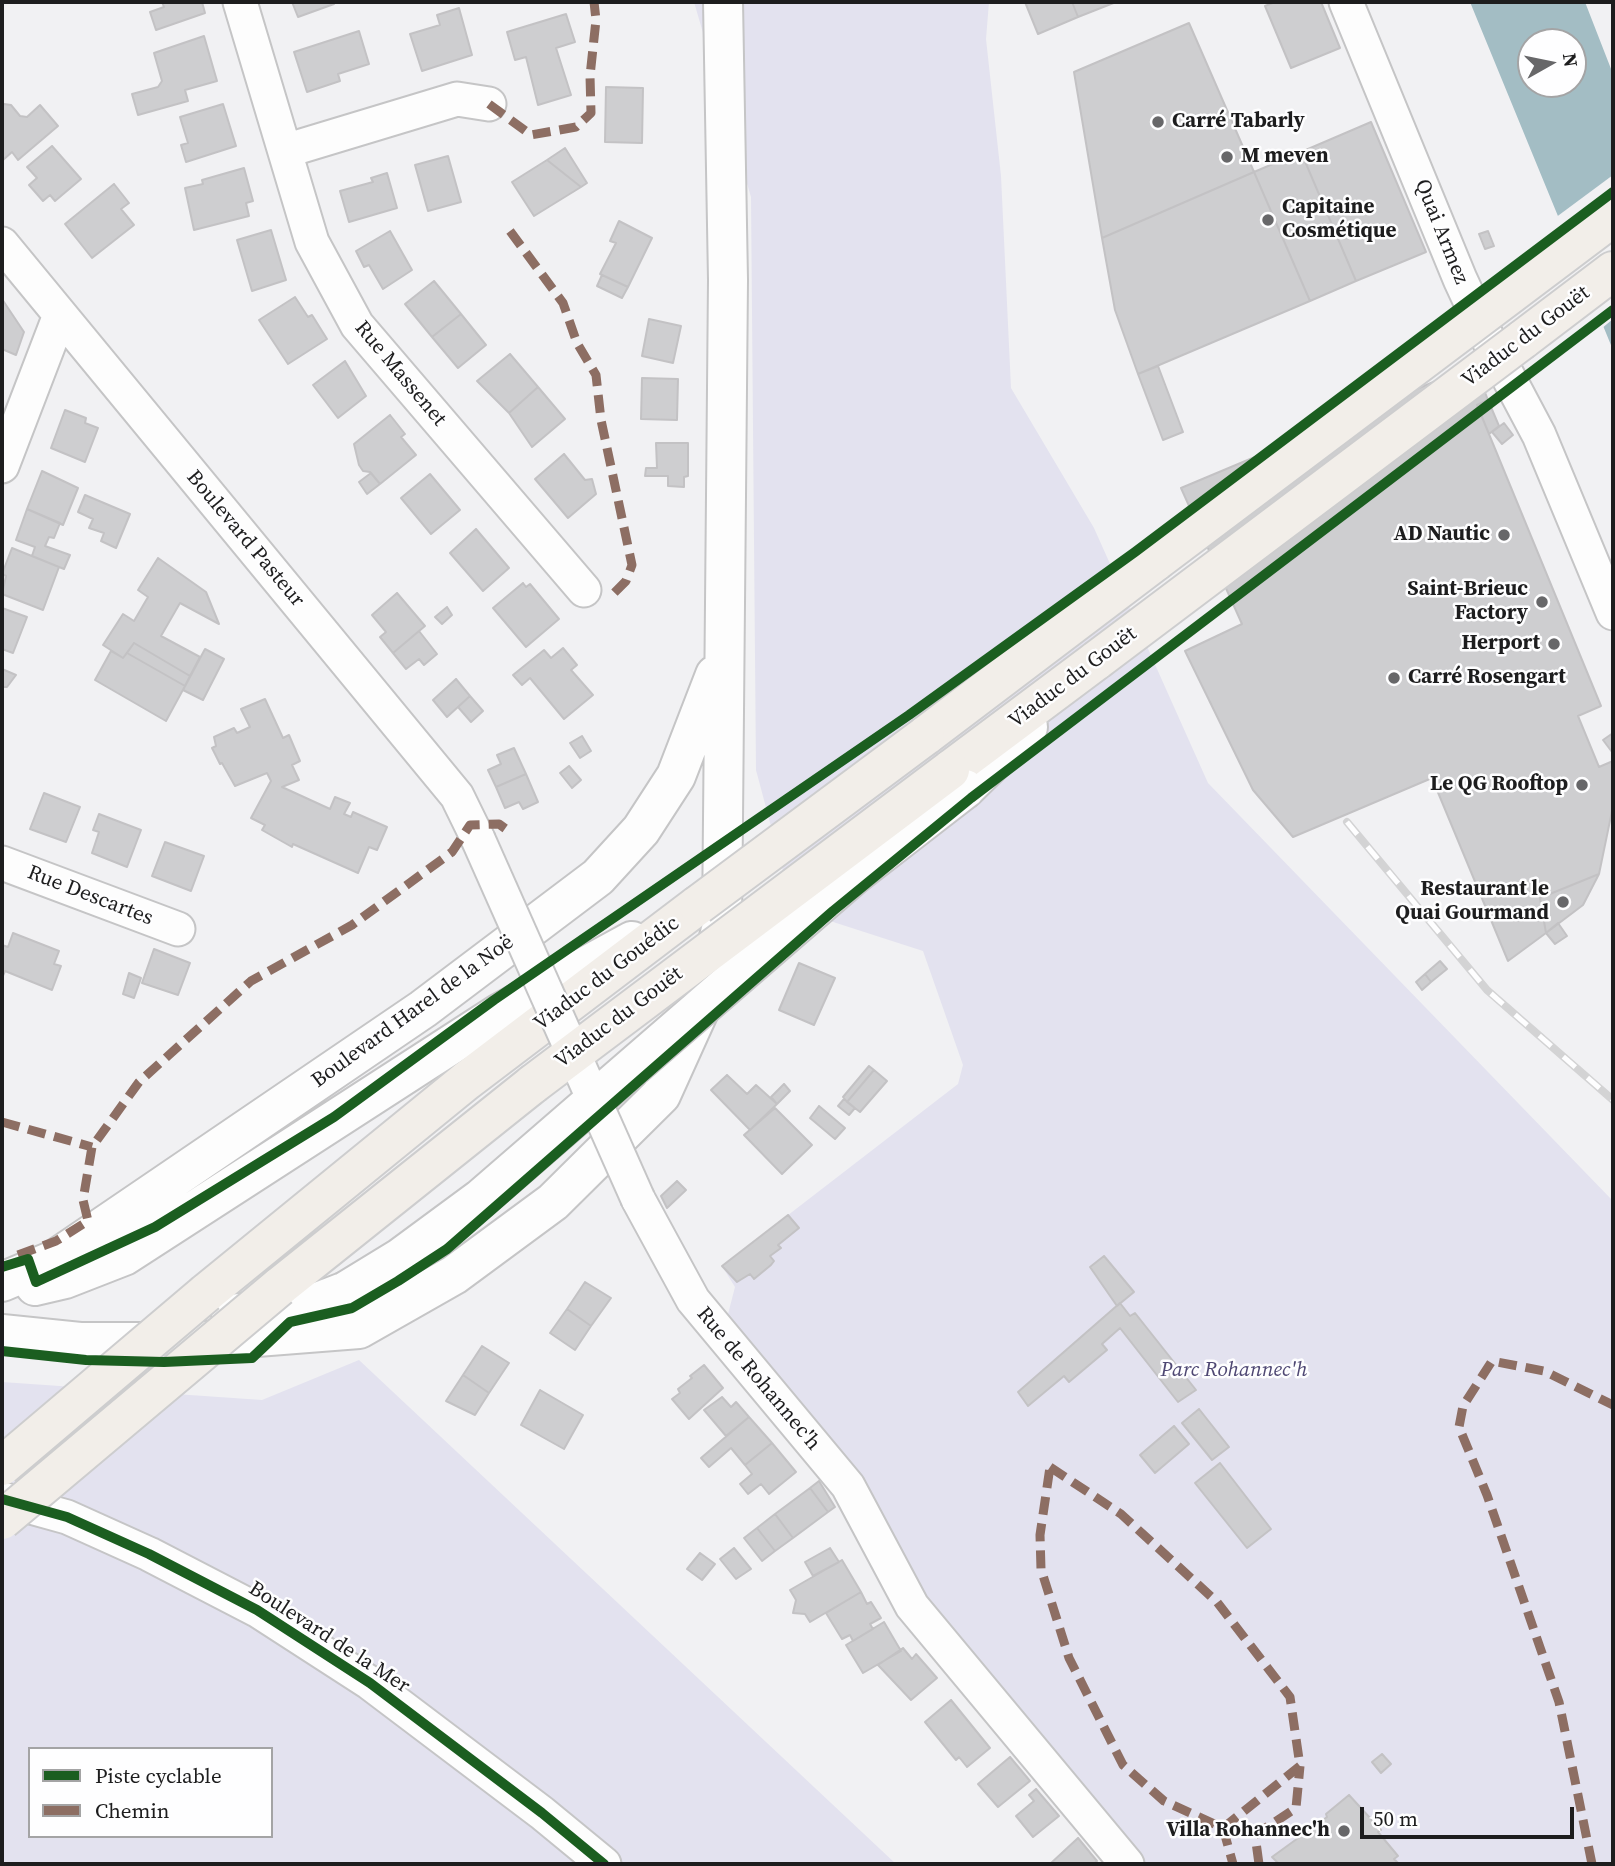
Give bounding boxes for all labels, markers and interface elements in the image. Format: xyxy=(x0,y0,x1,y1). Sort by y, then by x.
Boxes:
north arrow xyxy=(1517,28,1587,98)
text: N xyxy=(1557,51,1585,69)
place label: Carré Tabarly xyxy=(1172,109,1305,135)
marker: Carré Tabarly xyxy=(1150,114,1166,130)
place label: M meven xyxy=(1241,144,1329,170)
marker: M meven xyxy=(1219,149,1235,165)
street label: Quai Armez xyxy=(1409,176,1473,288)
place label: Capitaine Cosmétique xyxy=(1282,195,1396,245)
marker: Capitaine Cosmétique xyxy=(1260,212,1276,228)
street label: Viaduc du Gouët xyxy=(1457,281,1595,393)
street label: Rue Massenet xyxy=(349,316,451,432)
street label: Boulevard Pasteur xyxy=(180,466,310,612)
place label: AD Nautic xyxy=(1394,522,1490,548)
marker: AD Nautic xyxy=(1496,527,1512,543)
place label: Saint-Brieuc Factory xyxy=(1407,577,1528,627)
marker: Saint-Brieuc Factory xyxy=(1534,594,1550,610)
street label: Viaduc du Gouët xyxy=(1004,622,1142,734)
place label: Herport xyxy=(1462,631,1540,657)
marker: Herport xyxy=(1546,636,1562,652)
place label: Carré Rosengart xyxy=(1408,665,1566,691)
marker: Carré Rosengart xyxy=(1386,670,1402,686)
place label: Le QG Rooftop xyxy=(1430,772,1568,798)
marker: Le QG Rooftop xyxy=(1574,777,1590,793)
street label: Rue Descartes xyxy=(24,860,156,932)
place label: Restaurant le Quai Gourmand xyxy=(1395,877,1549,927)
marker: Restaurant le Quai Gourmand xyxy=(1555,894,1571,910)
street label: Viaduc du Gouédic xyxy=(530,911,684,1037)
street label: Boulevard Harel de la Noë xyxy=(307,930,519,1094)
street label: Viaduc du Gouët xyxy=(550,962,688,1074)
street label: Rue de Rohannec'h xyxy=(691,1302,825,1456)
park label: Parc Rohannec'h xyxy=(1161,1358,1307,1384)
street label: Boulevard de la Mer xyxy=(244,1576,414,1700)
legend xyxy=(28,1747,273,1838)
text: Piste cyclable xyxy=(95,1761,222,1790)
scale bar xyxy=(1363,1792,1576,1836)
text: Chemin xyxy=(95,1796,170,1825)
text: 50 m xyxy=(1373,1804,1418,1833)
place label: Villa Rohannec'h xyxy=(1166,1818,1330,1844)
marker: Villa Rohannec'h xyxy=(1336,1823,1352,1839)

